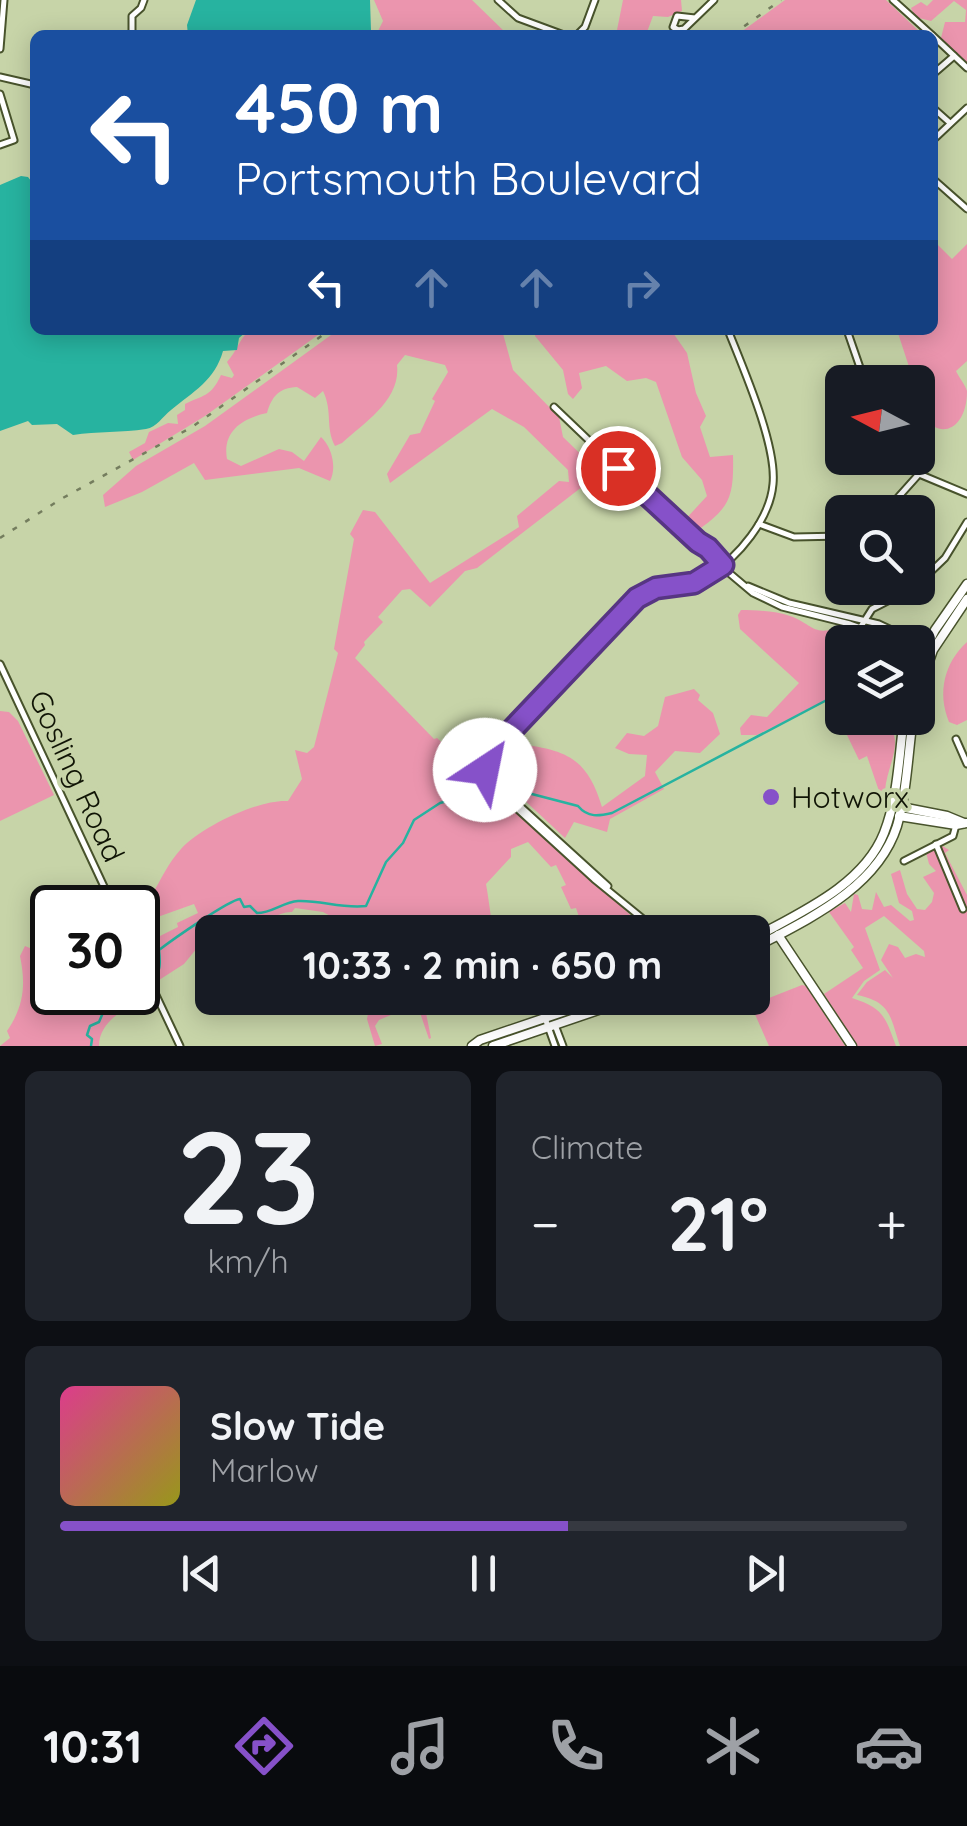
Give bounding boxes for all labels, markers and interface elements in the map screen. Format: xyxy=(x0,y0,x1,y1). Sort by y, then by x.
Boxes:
text: 450 m xyxy=(235,63,444,151)
icon: left xyxy=(70,70,200,200)
text: Portsmouth Boulevard xyxy=(235,150,702,206)
icon: left xyxy=(299,260,354,315)
icon: ahead xyxy=(404,260,459,315)
icon: ahead xyxy=(509,260,564,315)
icon: right xyxy=(614,260,669,315)
north arrow xyxy=(825,365,935,475)
map controls xyxy=(825,365,935,735)
pin xyxy=(576,426,661,511)
icon: arrive xyxy=(591,441,646,496)
button: search xyxy=(825,495,935,605)
button: layers xyxy=(825,625,935,735)
street label: Gosling Road xyxy=(21,684,133,868)
position arrow xyxy=(433,718,537,822)
place label: Hotworx xyxy=(791,778,909,816)
marker: Hotworx xyxy=(760,786,782,808)
speed limit sign: 30 xyxy=(30,885,160,1015)
text: 10:33 · 2 min · 650 m xyxy=(303,941,662,989)
text: 23 xyxy=(176,1094,320,1257)
text: Climate xyxy=(531,1127,643,1167)
text: 21° xyxy=(667,1176,768,1270)
text: − xyxy=(531,1189,560,1258)
text: + xyxy=(876,1189,907,1258)
text: km/h xyxy=(207,1241,289,1281)
text: Slow Tide xyxy=(210,1402,385,1450)
text: Marlow xyxy=(210,1450,319,1490)
icon: previous xyxy=(174,1546,229,1601)
icon: pause xyxy=(456,1546,511,1601)
icon: next xyxy=(738,1546,793,1601)
icon: directions xyxy=(229,1711,299,1781)
icon: music xyxy=(385,1711,455,1781)
icon: phone xyxy=(541,1711,611,1781)
icon: climate xyxy=(698,1711,768,1781)
icon: car xyxy=(854,1711,924,1781)
text: 10:31 xyxy=(43,1718,142,1774)

